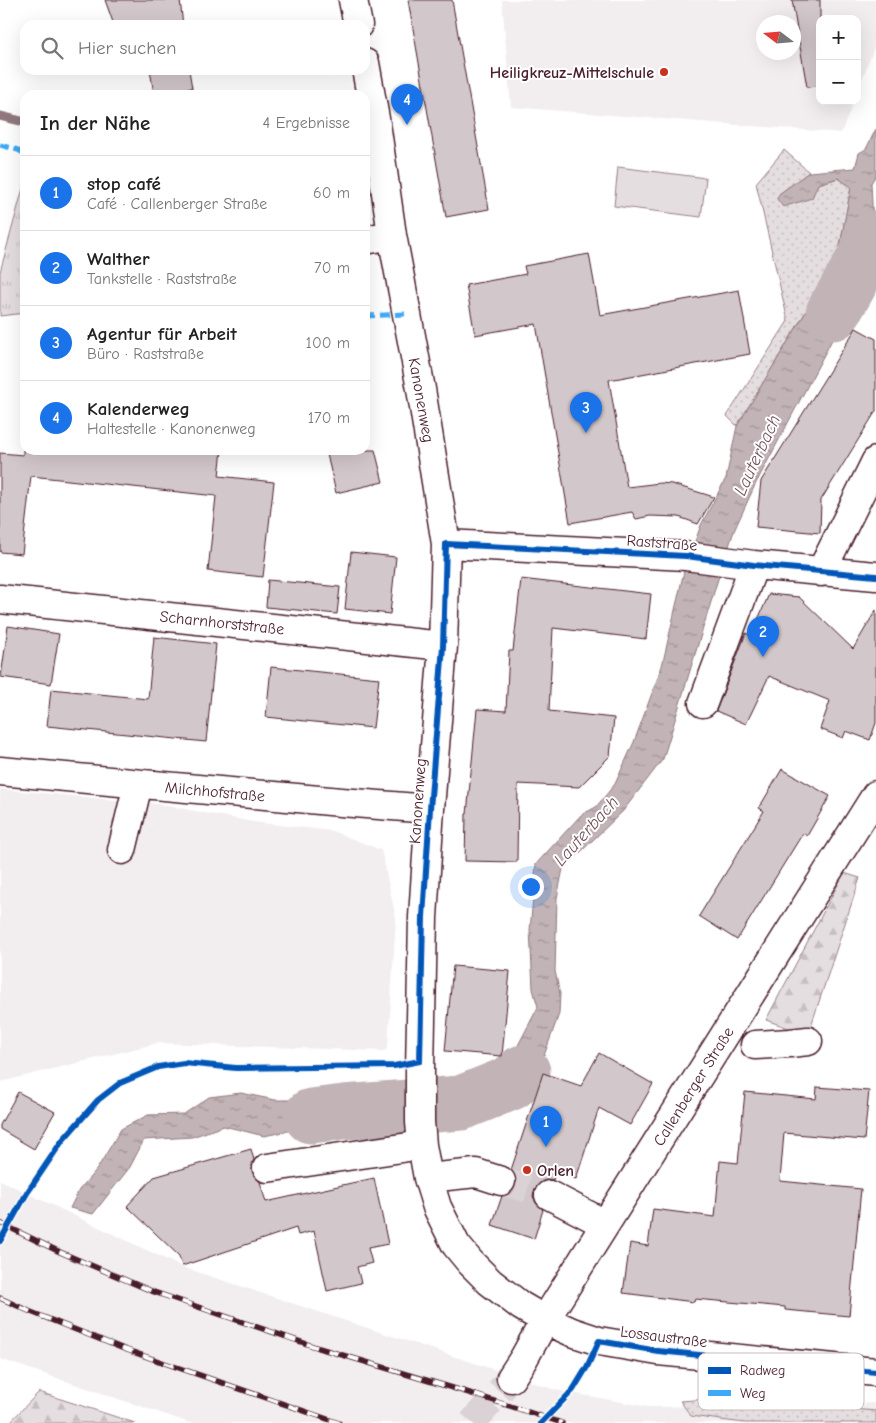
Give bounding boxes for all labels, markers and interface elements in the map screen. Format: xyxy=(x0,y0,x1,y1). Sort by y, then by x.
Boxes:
north arrow xyxy=(756,15,801,60)
map controls xyxy=(816,15,861,105)
button: + xyxy=(816,15,861,60)
search box xyxy=(20,20,370,75)
icon: search xyxy=(38,34,66,62)
text: Hier suchen xyxy=(78,37,176,59)
button: − xyxy=(816,60,861,105)
place label: Heiligkreuz-Mittelschule xyxy=(490,64,654,82)
marker: Heiligkreuz-Mittelschule xyxy=(658,66,670,78)
pin: 4 xyxy=(391,84,423,125)
text: In der Nähe xyxy=(40,111,150,135)
text: 4 Ergebnisse xyxy=(263,114,350,132)
text: stop café xyxy=(87,173,161,195)
text: 1 xyxy=(53,184,59,202)
text: 60 m xyxy=(313,184,350,202)
text: Café · Callenberger Straße xyxy=(87,195,267,213)
text: Walther xyxy=(87,248,150,270)
text: 2 xyxy=(52,259,60,277)
text: 70 m xyxy=(314,259,350,277)
text: Tankstelle · Raststraße xyxy=(87,270,237,288)
text: Agentur für Arbeit xyxy=(87,323,237,345)
text: 3 xyxy=(52,334,60,352)
text: 100 m xyxy=(306,334,350,352)
text: Büro · Raststraße xyxy=(87,345,204,363)
street label: Kanonenweg xyxy=(405,356,437,444)
pin: 3 xyxy=(570,392,602,433)
text: Kalenderweg xyxy=(87,398,190,420)
text: 4 xyxy=(52,409,60,427)
text: 170 m xyxy=(308,409,350,427)
water label: Lauterbach xyxy=(730,412,785,499)
text: Haltestelle · Kanonenweg xyxy=(87,420,256,438)
street label: Raststraße xyxy=(626,532,698,554)
street label: Scharnhorststraße xyxy=(159,608,285,638)
pin: 2 xyxy=(747,616,779,657)
street label: Kanonenweg xyxy=(406,758,430,845)
street label: Milchhofstraße xyxy=(164,779,266,805)
water label: Lauterbach xyxy=(550,792,623,870)
your location xyxy=(518,874,544,900)
street label: Callenberger Straße xyxy=(650,1024,738,1149)
pin: 1 xyxy=(530,1106,562,1147)
place label: Orlen xyxy=(537,1162,574,1180)
marker: Orlen xyxy=(521,1164,533,1176)
street label: Lossaustraße xyxy=(619,1323,709,1351)
legend xyxy=(698,1353,864,1410)
text: Radweg xyxy=(740,1362,785,1379)
text: Weg xyxy=(740,1385,766,1402)

